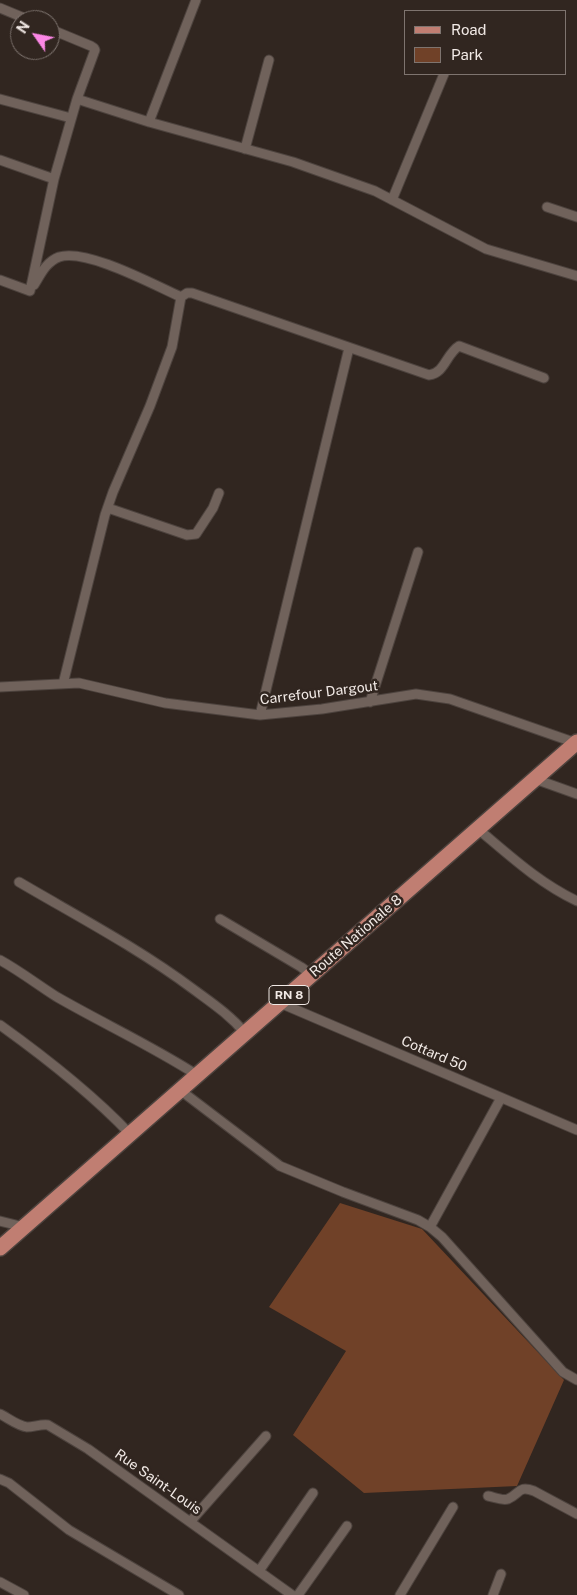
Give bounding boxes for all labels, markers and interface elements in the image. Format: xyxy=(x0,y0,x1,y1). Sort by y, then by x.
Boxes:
north arrow xyxy=(10,10,60,60)
legend xyxy=(404,10,567,75)
text: N xyxy=(14,18,33,36)
text: Road xyxy=(451,21,487,38)
text: Park xyxy=(451,46,483,63)
street label: Carrefour Dargout xyxy=(259,677,379,709)
street label: Route Nationale 8 xyxy=(306,891,406,981)
road number: RN 8 xyxy=(269,986,309,1004)
street label: Cottard 50 xyxy=(399,1033,469,1075)
street label: Rue Saint-Louis xyxy=(111,1446,205,1518)

